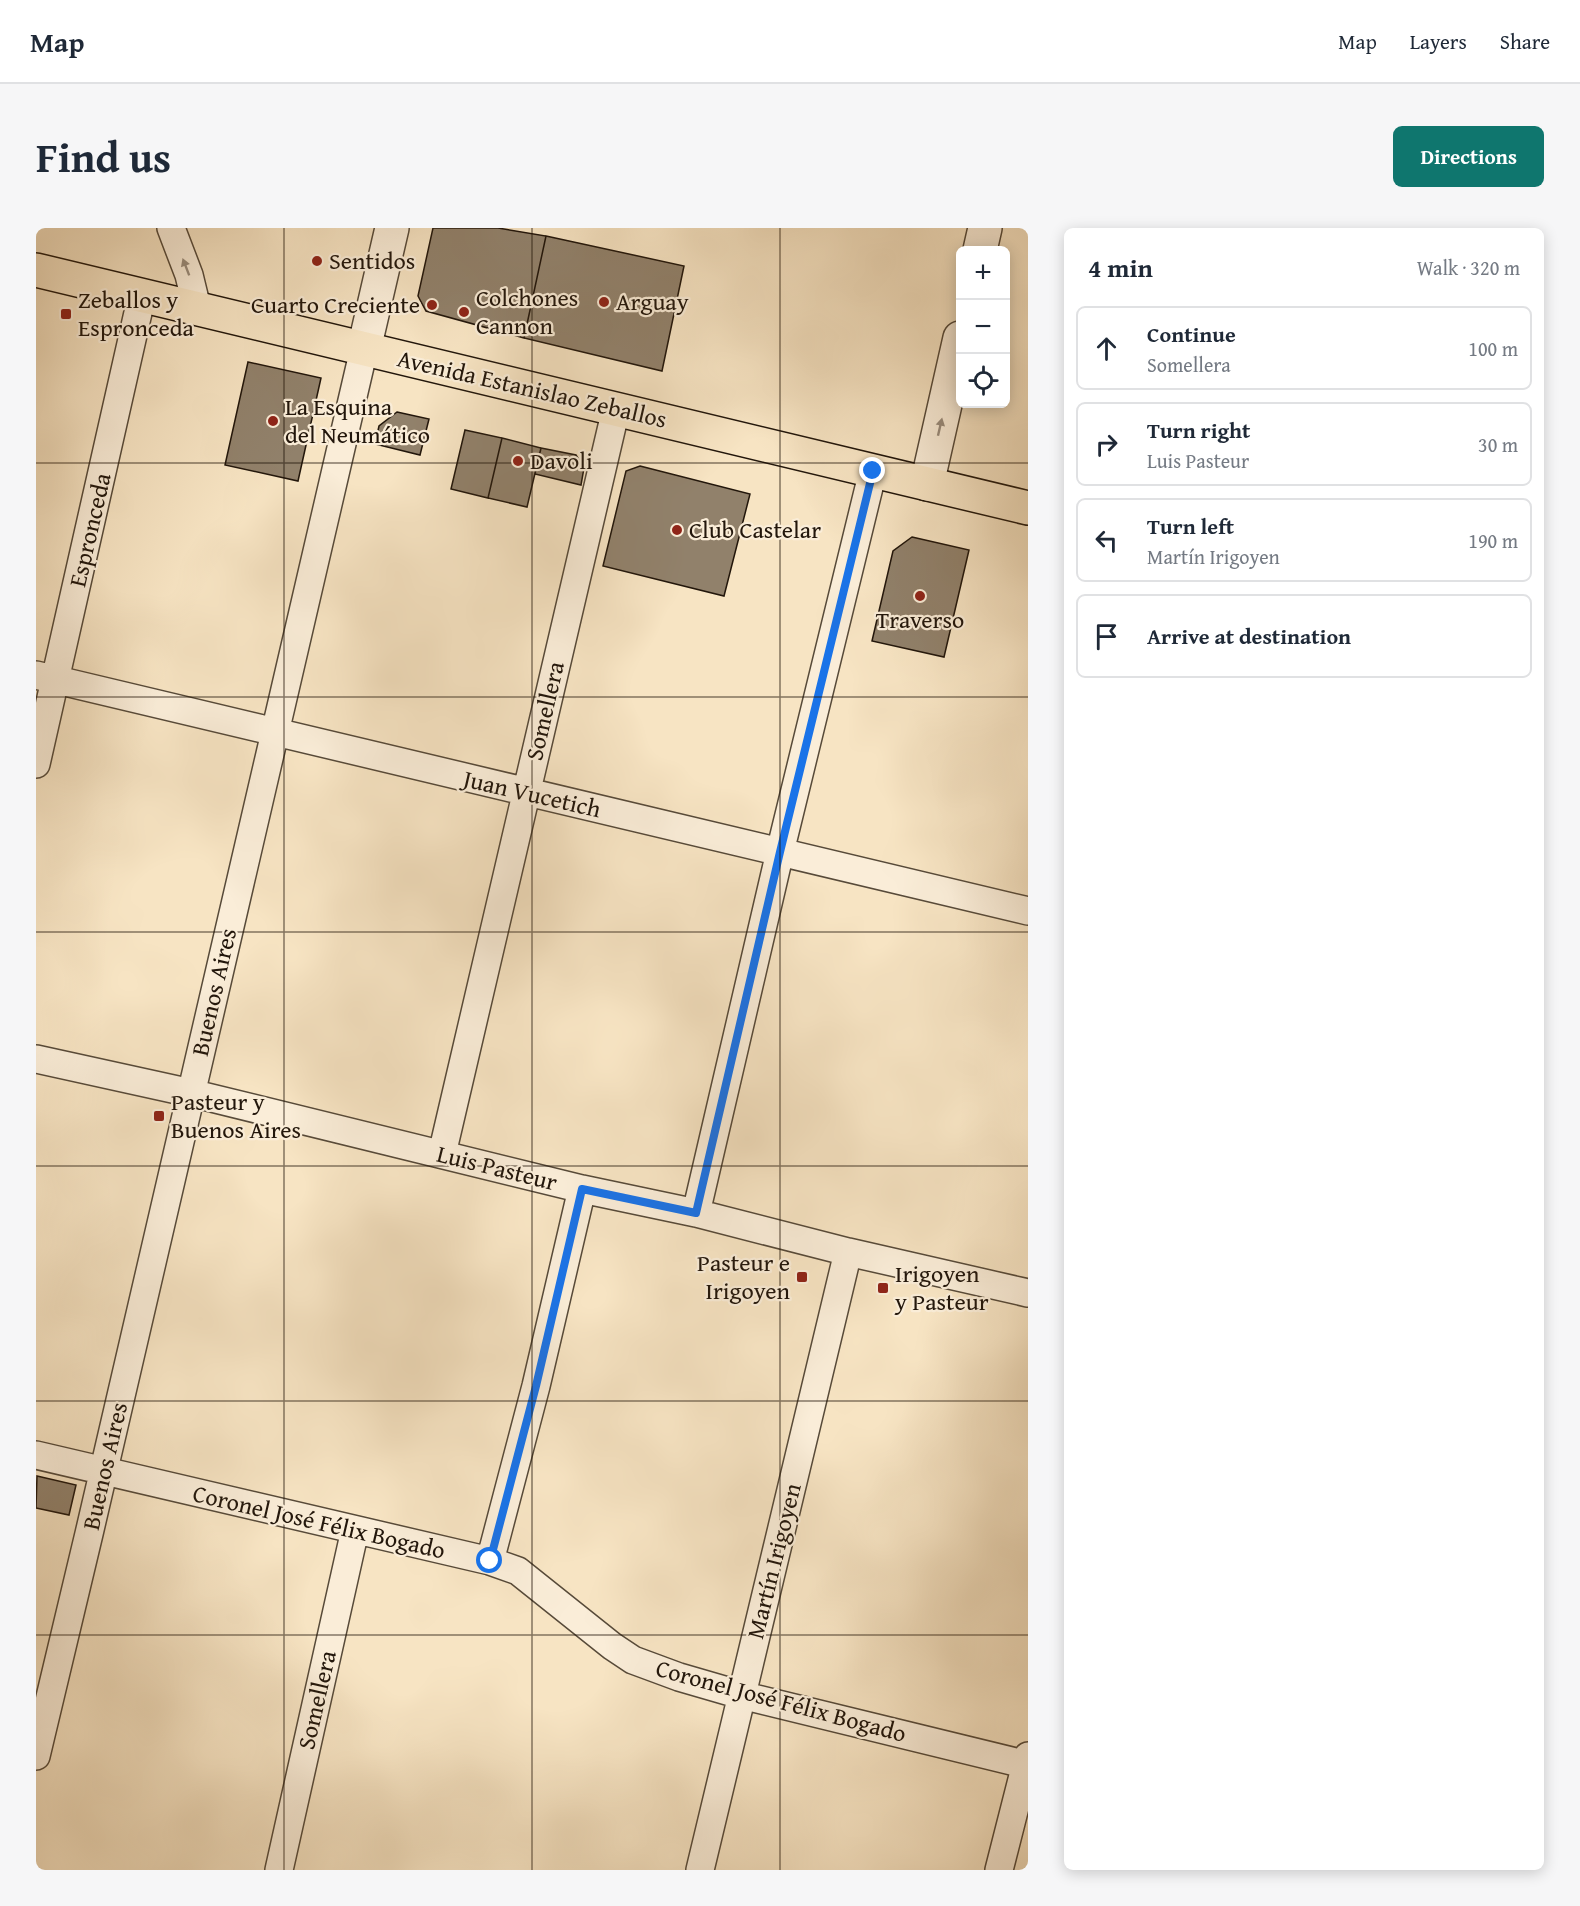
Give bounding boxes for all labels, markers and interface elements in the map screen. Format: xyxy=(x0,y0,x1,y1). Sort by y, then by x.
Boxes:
text: Map xyxy=(30,21,84,62)
text: Map xyxy=(1338,26,1377,57)
text: Layers xyxy=(1410,26,1467,57)
text: Share xyxy=(1500,26,1550,57)
text: Find us xyxy=(36,126,171,187)
button: Directions xyxy=(1393,126,1544,187)
place label: Sentidos xyxy=(329,243,415,278)
map controls xyxy=(956,246,1010,408)
button: + xyxy=(956,246,1010,300)
text: 4 min xyxy=(1088,248,1153,287)
text: Walk · 320 m xyxy=(1417,253,1520,282)
marker: Sentidos xyxy=(310,254,324,268)
one-way arrow xyxy=(181,258,190,276)
place label: Colchones Cannon xyxy=(476,280,578,343)
place label: Zeballos y Espronceda xyxy=(78,282,195,345)
place label: Arguay xyxy=(616,284,689,319)
place label: Cuarto Creciente xyxy=(251,287,420,322)
marker: Arguay xyxy=(597,295,611,309)
marker: Cuarto Creciente xyxy=(425,298,439,312)
button: − xyxy=(956,300,1010,354)
marker: Colchones Cannon xyxy=(457,305,471,319)
marker: Zeballos y Espronceda xyxy=(59,307,73,321)
text: Continue xyxy=(1147,318,1236,350)
icon: ahead xyxy=(1090,332,1123,365)
text: 100 m xyxy=(1468,334,1518,363)
street label: Avenida Estanislao Zeballos xyxy=(394,340,670,437)
text: Somellera xyxy=(1147,350,1231,379)
button: locate xyxy=(956,354,1010,408)
place label: La Esquina del Neumático xyxy=(285,389,430,452)
marker: La Esquina del Neumático xyxy=(266,414,280,428)
text: Turn right xyxy=(1147,414,1250,446)
one-way arrow xyxy=(936,417,946,436)
icon: right xyxy=(1090,428,1123,461)
text: 30 m xyxy=(1478,430,1518,459)
place label: Davoli xyxy=(530,443,593,478)
text: Luis Pasteur xyxy=(1147,446,1249,475)
marker: Davoli xyxy=(511,454,525,468)
route end xyxy=(859,457,885,483)
street label: Espronceda xyxy=(59,469,120,590)
text: Turn left xyxy=(1147,510,1234,542)
place label: Club Castelar xyxy=(689,512,821,547)
marker: Club Castelar xyxy=(670,523,684,537)
icon: left xyxy=(1090,524,1123,557)
text: 190 m xyxy=(1468,526,1518,555)
text: Martín Irigoyen xyxy=(1147,542,1280,571)
marker: Traverso xyxy=(913,589,927,603)
place label: Traverso xyxy=(876,602,964,637)
icon: arrive xyxy=(1090,620,1123,653)
text: Arrive at destination xyxy=(1147,620,1351,652)
street label: Somellera xyxy=(516,657,573,764)
street label: Juan Vucetich xyxy=(457,760,605,826)
street label: Buenos Aires xyxy=(182,925,245,1059)
place label: Pasteur y Buenos Aires xyxy=(171,1084,301,1147)
marker: Pasteur y Buenos Aires xyxy=(152,1109,166,1123)
street label: Luis Pasteur xyxy=(433,1136,561,1199)
place label: Pasteur e Irigoyen xyxy=(697,1245,791,1308)
place label: Irigoyen y Pasteur xyxy=(894,1256,989,1319)
marker: Pasteur e Irigoyen xyxy=(795,1270,809,1284)
marker: Irigoyen y Pasteur xyxy=(876,1281,890,1295)
street label: Buenos Aires xyxy=(73,1399,136,1533)
street label: Coronel José Félix Bogado xyxy=(190,1475,449,1568)
street label: Martín Irigoyen xyxy=(737,1479,810,1642)
route start xyxy=(476,1547,502,1573)
street label: Somellera xyxy=(288,1646,345,1753)
street label: Coronel José Félix Bogado xyxy=(652,1650,910,1751)

